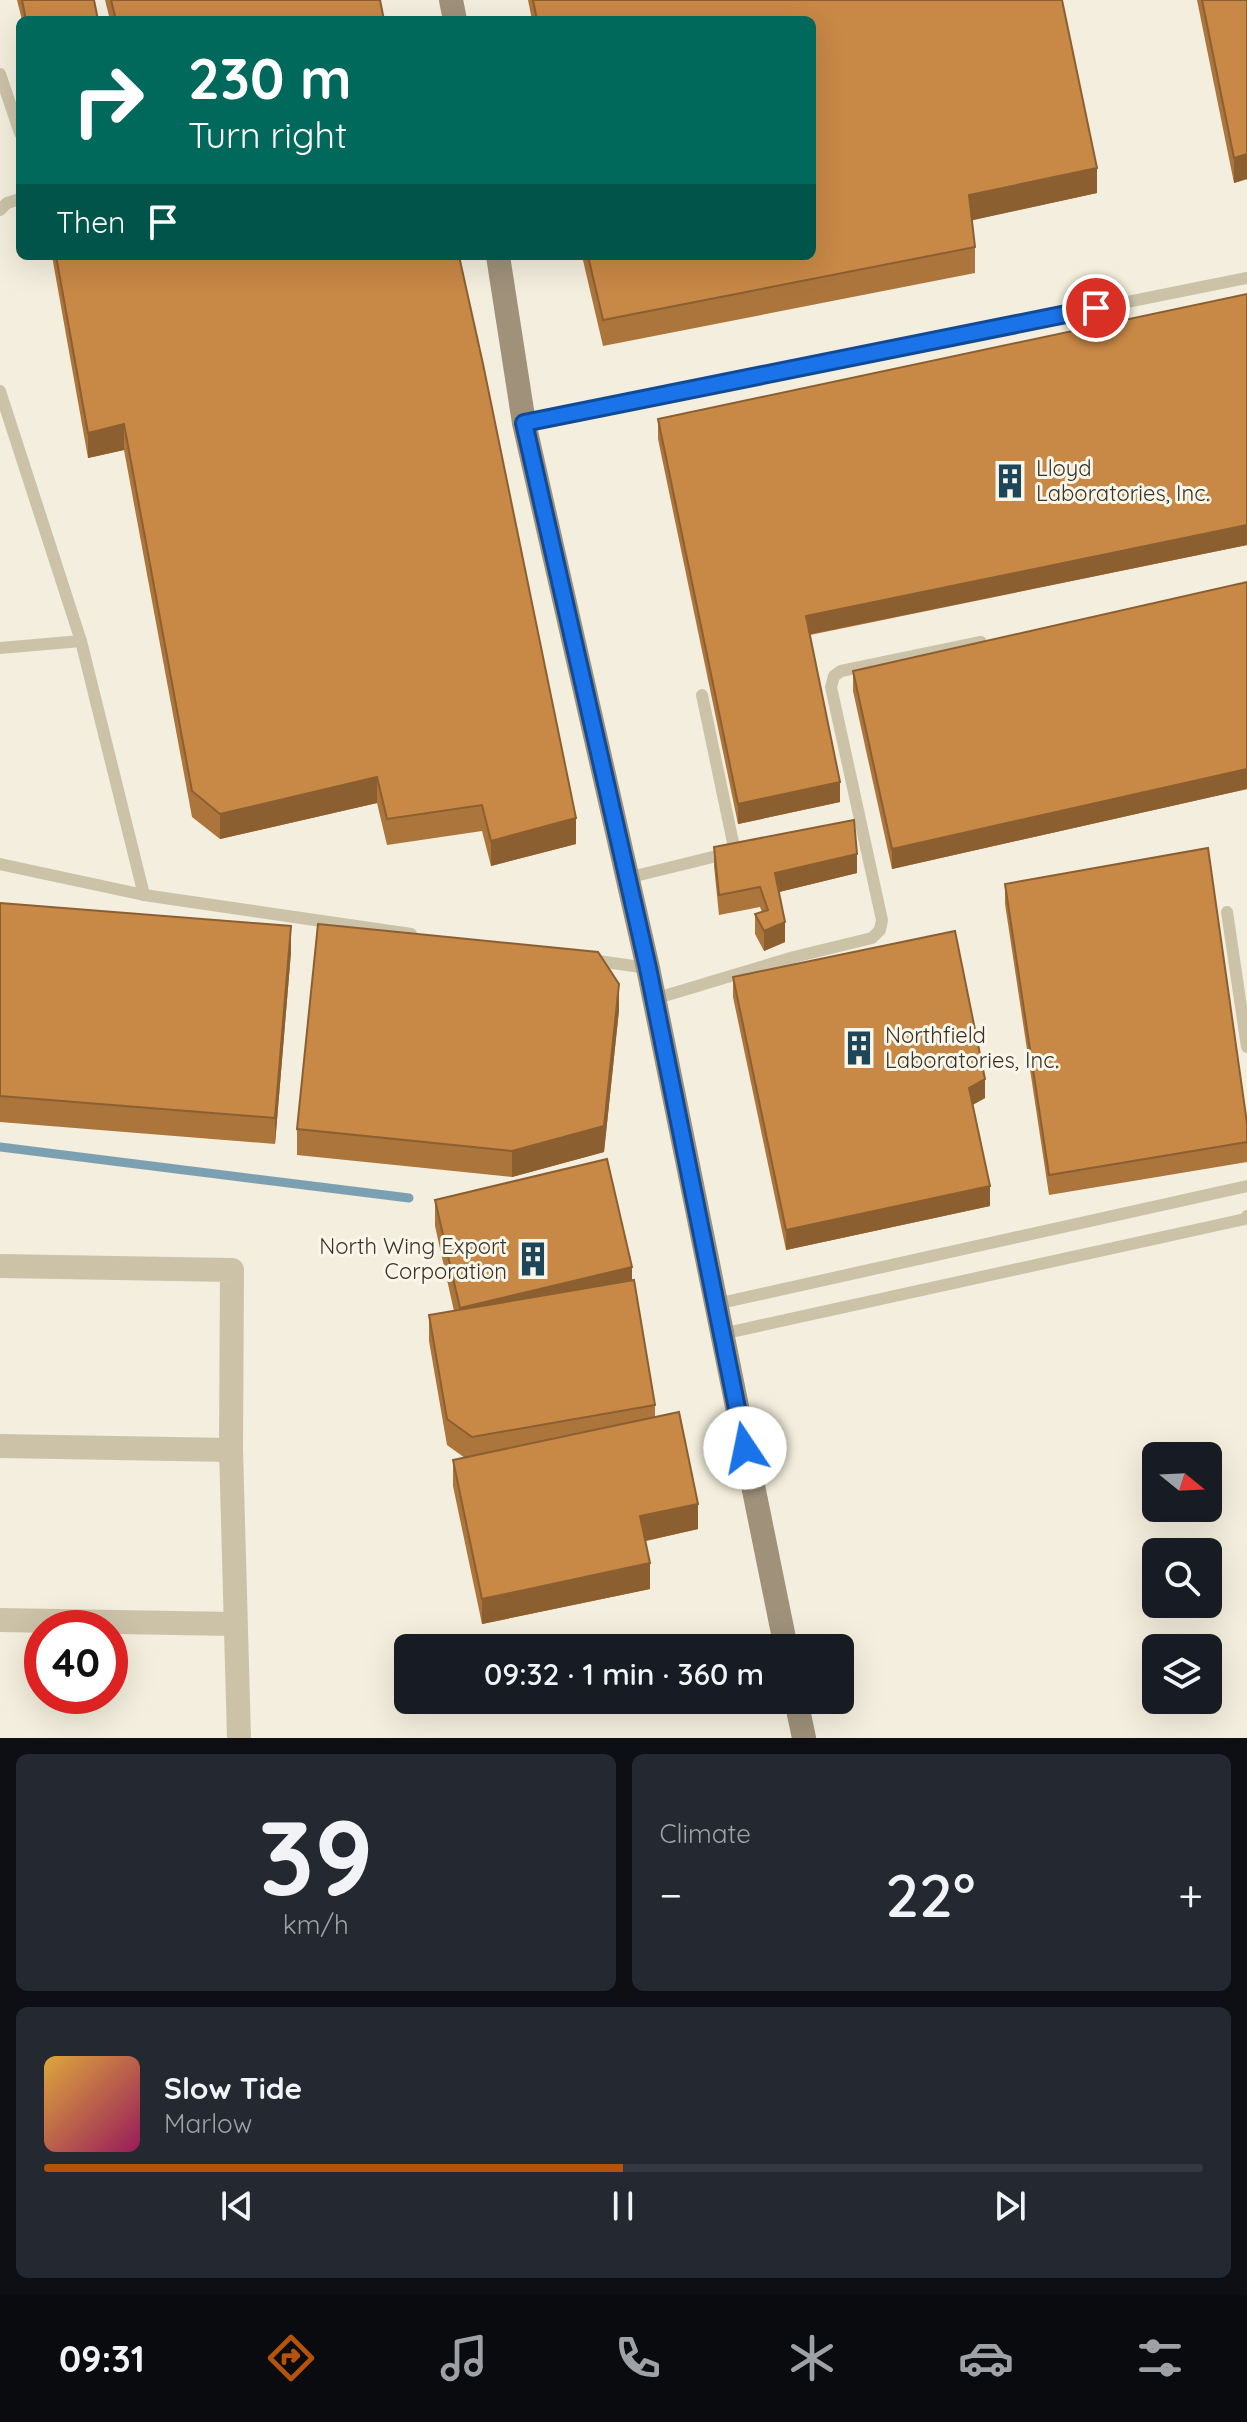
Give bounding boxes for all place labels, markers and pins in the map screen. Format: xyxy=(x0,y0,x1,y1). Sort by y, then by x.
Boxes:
pin xyxy=(1062,274,1130,342)
place label: Lloyd Laboratories, Inc. xyxy=(1036,454,1210,507)
building icon: Lloyd Laboratories, Inc. xyxy=(991,462,1029,500)
place label: Northfield Laboratories, Inc. xyxy=(885,1021,1059,1074)
building icon: Northfield Laboratories, Inc. xyxy=(840,1029,878,1067)
place label: North Wing Export Corporation xyxy=(319,1232,507,1285)
building icon: North Wing Export Corporation xyxy=(514,1240,552,1278)

